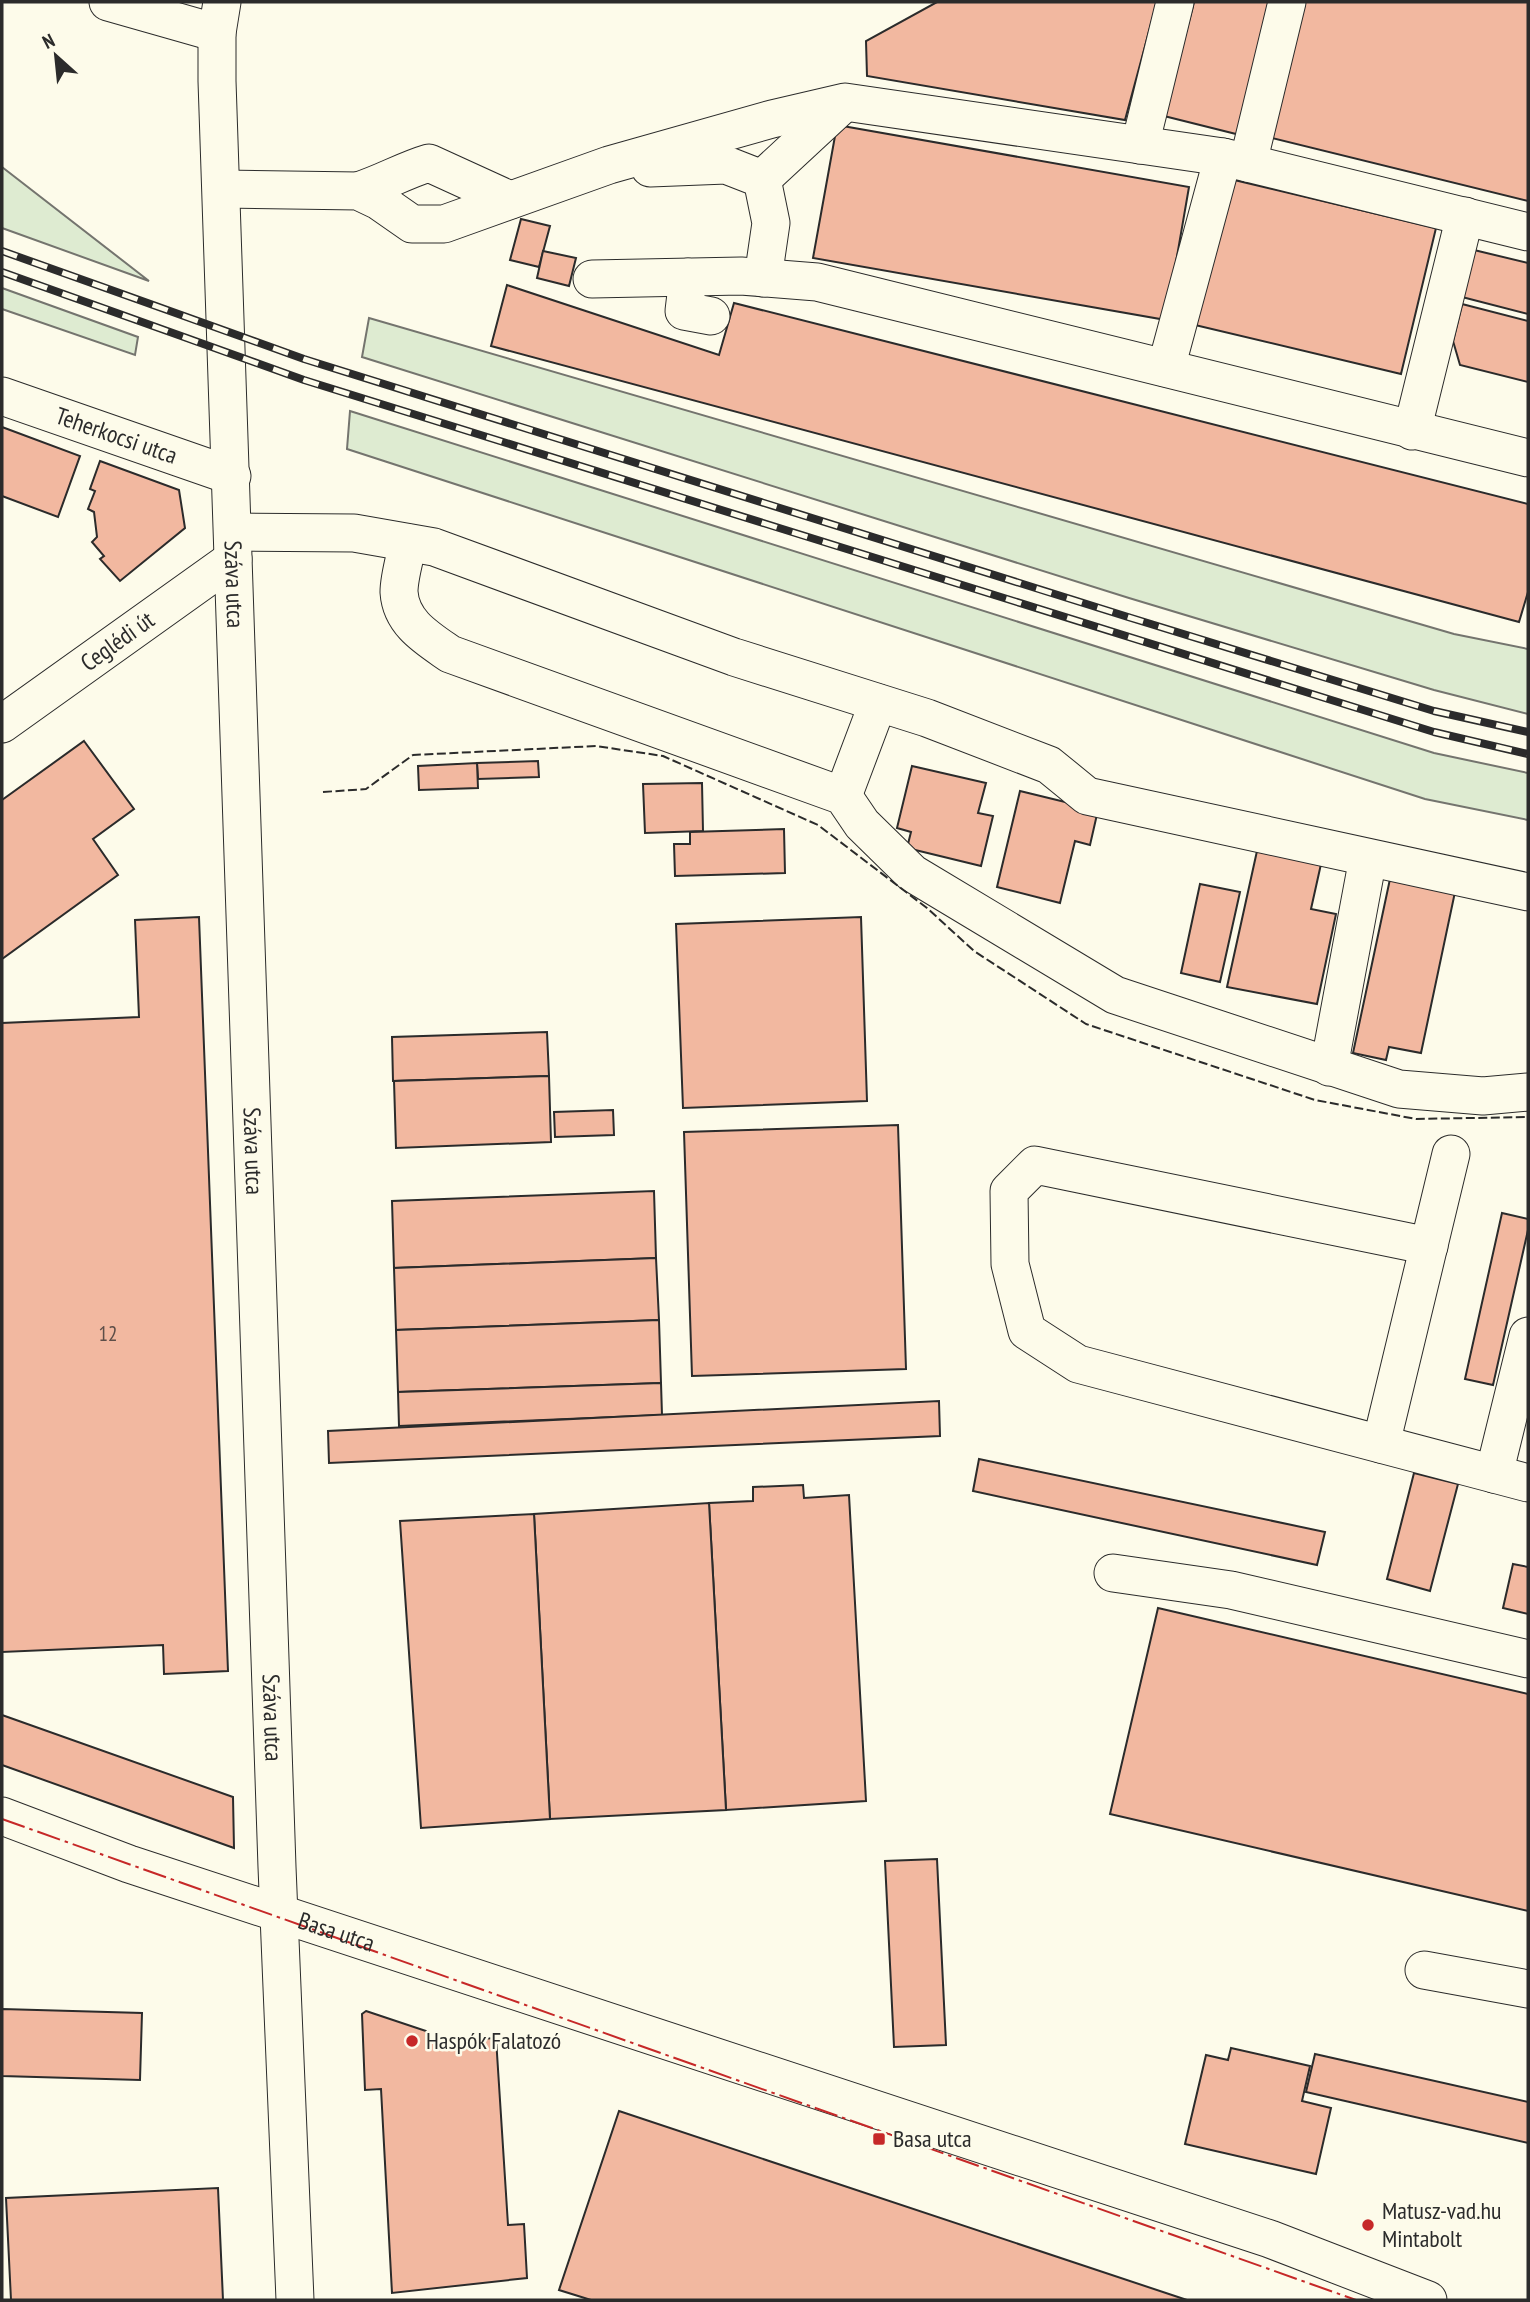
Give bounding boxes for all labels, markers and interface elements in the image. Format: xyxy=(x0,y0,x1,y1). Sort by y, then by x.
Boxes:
north arrow xyxy=(21,21,91,91)
text: N xyxy=(38,28,58,54)
street label: Teherkocsi utca xyxy=(52,400,181,471)
street label: Száva utca xyxy=(217,540,251,629)
street label: Ceglédi út xyxy=(74,604,161,678)
street label: Száva utca xyxy=(236,1107,270,1195)
house number: 12 xyxy=(99,1320,117,1347)
street label: Száva utca xyxy=(256,1673,289,1762)
street label: Basa utca xyxy=(294,1905,379,1959)
place label: Haspók Falatozó xyxy=(426,2025,561,2056)
marker: Haspók Falatozó xyxy=(404,2033,420,2049)
place label: Basa utca xyxy=(893,2123,972,2154)
marker: Basa utca xyxy=(871,2131,887,2147)
place label: Matusz-vad.hu Mintabolt xyxy=(1382,2195,1501,2254)
marker: Matusz-vad.hu Mintabolt xyxy=(1360,2217,1376,2233)

